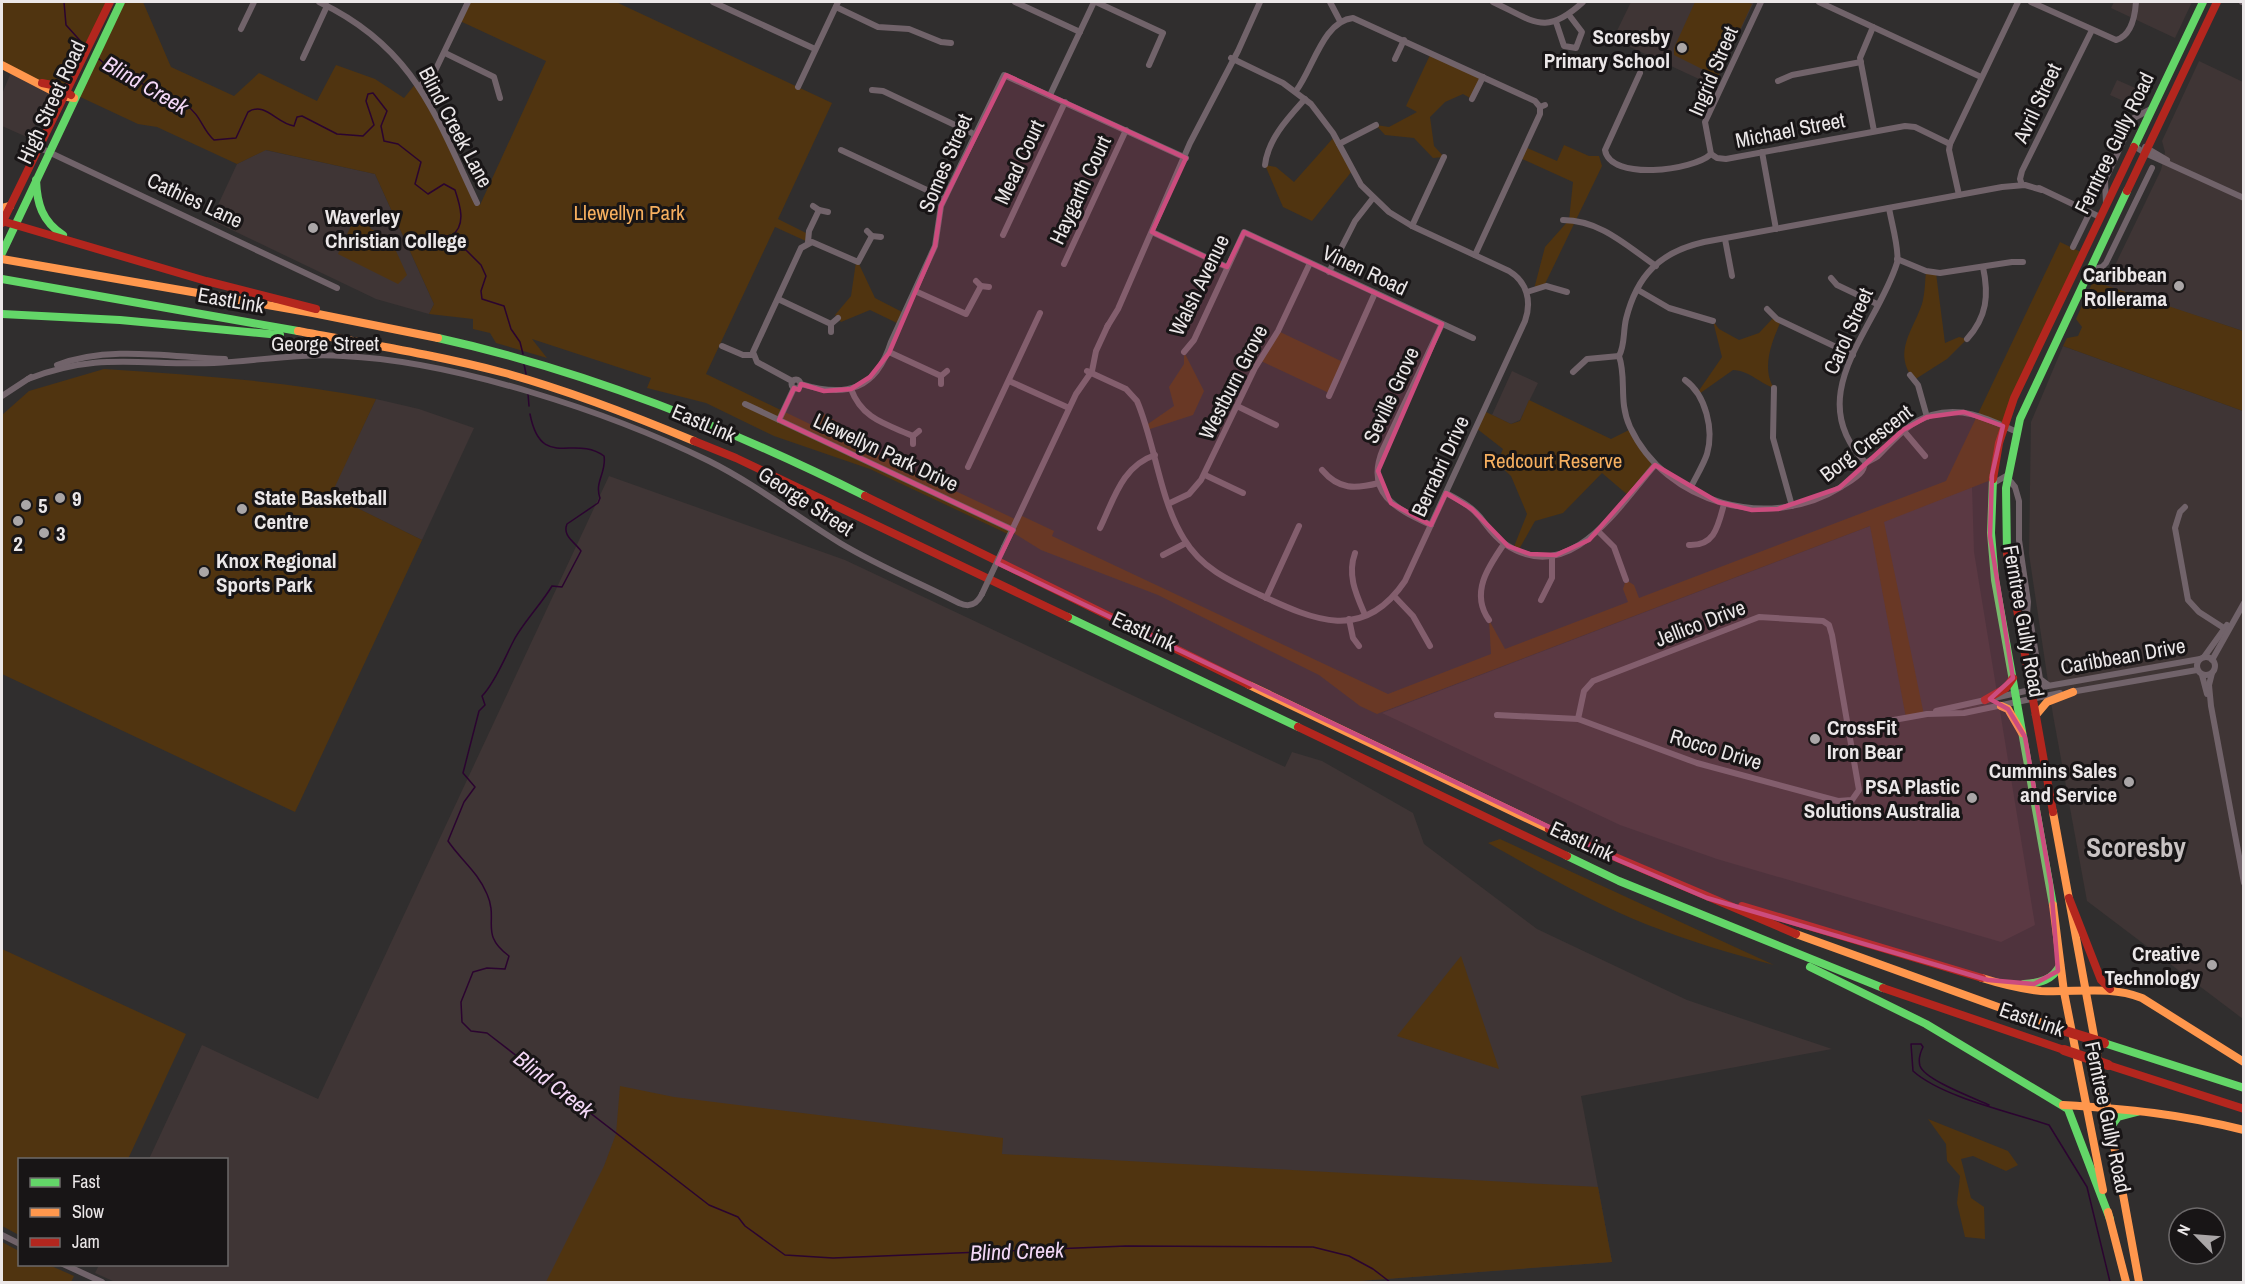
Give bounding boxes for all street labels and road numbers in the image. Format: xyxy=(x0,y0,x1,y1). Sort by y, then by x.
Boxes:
street label: Ingrid Street xyxy=(1681,22,1745,120)
street label: High Street Road xyxy=(10,36,92,168)
street label: Avril Street xyxy=(2005,58,2068,149)
street label: Blind Creek Lane xyxy=(412,61,500,193)
street label: Ferntree Gully Road xyxy=(2067,67,2161,219)
street label: Michael Street xyxy=(1733,105,1847,155)
street label: Somes Street xyxy=(911,109,979,217)
street label: Mead Court xyxy=(987,115,1051,209)
street label: Haygarth Court xyxy=(1042,131,1118,249)
street label: Cathies Lane xyxy=(142,165,248,235)
street label: Walsh Avenue xyxy=(1162,230,1236,340)
street label: Vinen Road xyxy=(1318,238,1412,302)
street label: EastLink xyxy=(195,280,267,320)
street label: Carol Street xyxy=(1816,283,1880,379)
street label: Westburn Grove xyxy=(1192,320,1274,444)
street label: George Street xyxy=(271,329,379,358)
street label: Seville Grove xyxy=(1356,342,1426,448)
street label: EastLink xyxy=(667,397,741,450)
street label: Borg Crescent xyxy=(1814,398,1918,488)
street label: Llewellyn Park Drive xyxy=(809,406,963,498)
street label: Berrabri Drive xyxy=(1404,411,1476,521)
street label: George Street xyxy=(753,459,859,543)
street label: Ferntree Gully Road xyxy=(1996,543,2052,699)
street label: Jellico Drive xyxy=(1651,592,1749,654)
street label: EastLink xyxy=(1108,604,1181,658)
street label: Caribbean Drive xyxy=(2058,631,2188,681)
street label: Rocco Drive xyxy=(1666,721,1766,777)
street label: EastLink xyxy=(1546,814,1619,868)
street label: EastLink xyxy=(1996,994,2069,1044)
street label: Ferntree Gully Road xyxy=(2078,1039,2138,1195)

